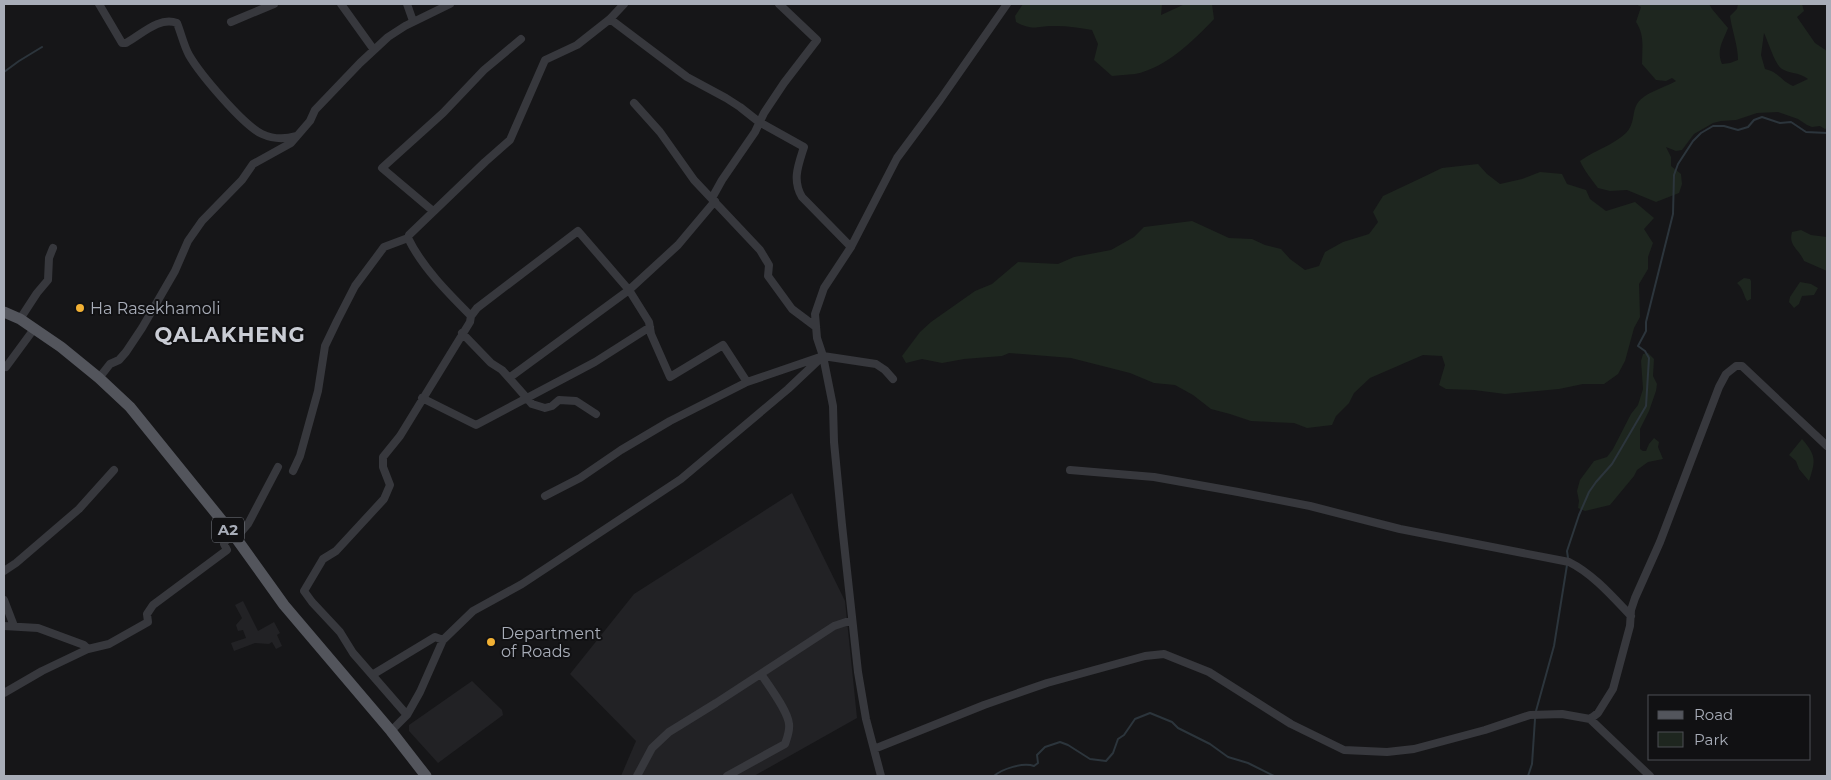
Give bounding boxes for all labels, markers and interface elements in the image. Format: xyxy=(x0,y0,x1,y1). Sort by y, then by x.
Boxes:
place label: Ha Rasekhamoli xyxy=(90,299,220,318)
marker: Ha Rasekhamoli xyxy=(74,302,86,314)
district label: QALAKHENG xyxy=(154,322,306,347)
road number: A2 xyxy=(212,518,244,542)
place label: Department of Roads xyxy=(501,624,602,661)
marker: Department of Roads xyxy=(485,636,497,648)
legend xyxy=(1648,695,1811,760)
text: Road xyxy=(1694,705,1733,724)
text: Park xyxy=(1694,730,1728,749)

